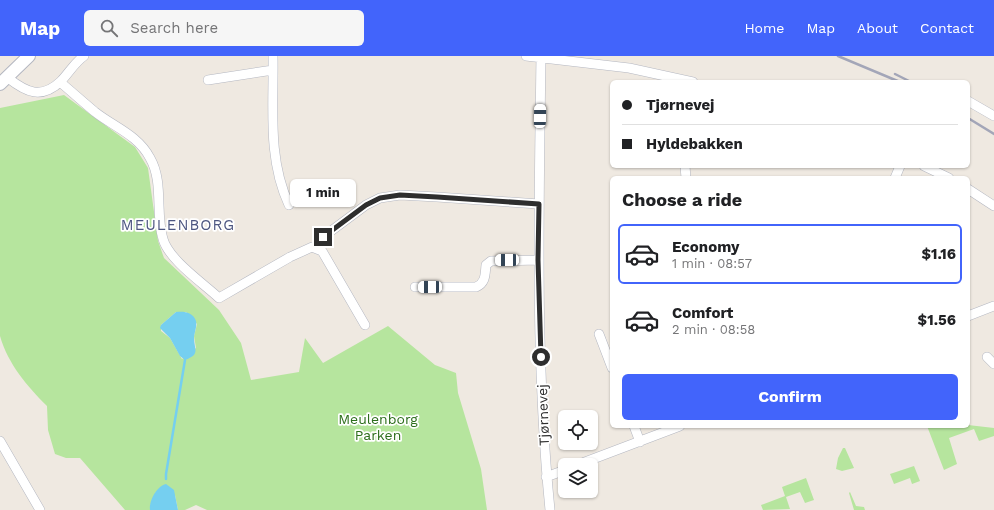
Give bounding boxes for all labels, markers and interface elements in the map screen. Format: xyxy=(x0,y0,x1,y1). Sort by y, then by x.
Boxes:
search box xyxy=(84,10,364,46)
text: Map xyxy=(20,17,60,40)
icon: search xyxy=(98,17,120,39)
text: Search here xyxy=(130,19,218,37)
text: Home xyxy=(744,20,784,36)
text: Map xyxy=(806,20,835,36)
text: About xyxy=(857,20,898,36)
text: Contact xyxy=(920,20,974,36)
text: Tjørnevej xyxy=(646,96,714,114)
car xyxy=(534,104,546,128)
text: Hyldebakken xyxy=(646,135,743,153)
callout: 1 min xyxy=(290,179,356,207)
text: 1 min xyxy=(306,185,340,200)
text: Choose a ride xyxy=(622,189,742,210)
district label: MEULENBORG xyxy=(121,216,235,234)
route end xyxy=(314,228,332,246)
icon: car xyxy=(624,236,660,272)
text: Economy xyxy=(672,238,739,256)
text: $1.16 xyxy=(921,245,956,263)
car xyxy=(495,254,519,266)
text: 1 min · 08:57 xyxy=(672,256,752,271)
car xyxy=(418,281,442,293)
icon: car xyxy=(624,302,660,338)
text: Comfort xyxy=(672,304,733,322)
text: $1.56 xyxy=(918,311,956,329)
text: 2 min · 08:58 xyxy=(672,322,755,337)
route start xyxy=(532,348,550,366)
button: Confirm xyxy=(622,374,958,420)
street label: Tjørnevej xyxy=(534,384,552,446)
map controls xyxy=(558,410,598,498)
button: locate xyxy=(558,410,598,450)
park label: Meulenborg Parken xyxy=(338,411,418,443)
button: layers xyxy=(558,458,598,498)

